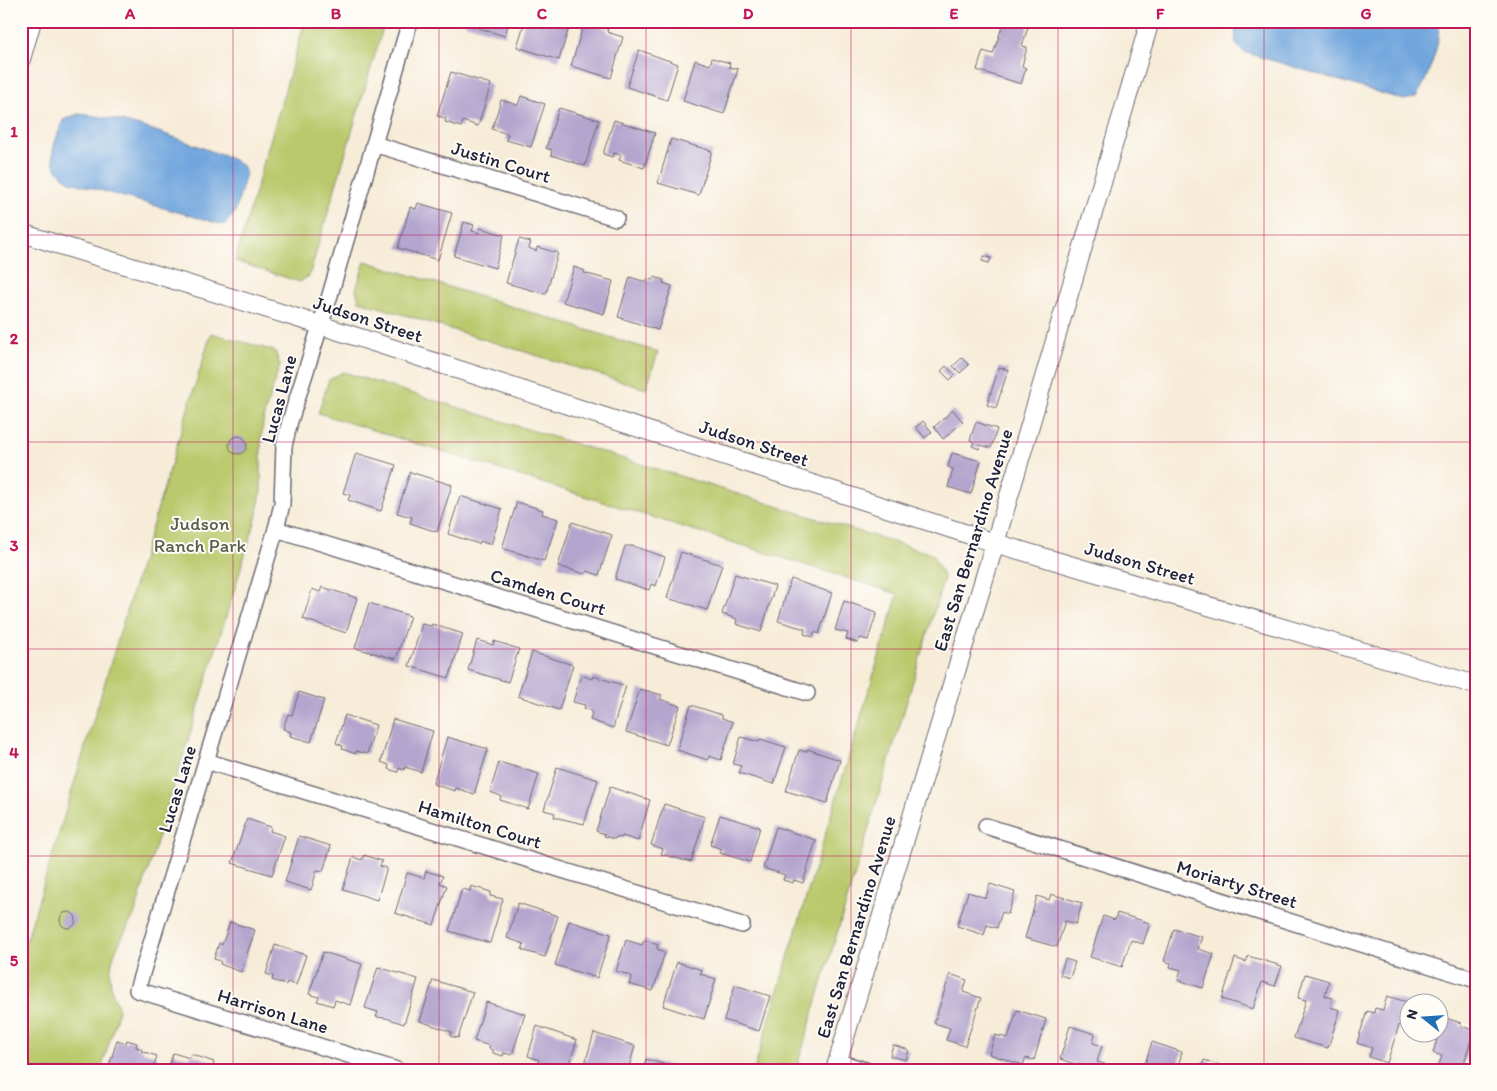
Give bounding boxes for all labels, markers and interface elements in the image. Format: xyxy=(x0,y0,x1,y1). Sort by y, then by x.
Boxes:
text: A xyxy=(124,4,136,23)
text: B xyxy=(331,4,342,23)
text: C xyxy=(537,4,548,23)
text: D xyxy=(743,4,754,23)
text: E xyxy=(950,4,959,23)
text: F xyxy=(1156,4,1165,23)
text: G xyxy=(1360,4,1372,23)
text: 1 xyxy=(10,122,18,141)
street label: Justin Court xyxy=(449,136,553,188)
street label: Judson Street xyxy=(310,291,426,347)
text: 2 xyxy=(10,329,19,348)
street label: Lucas Lane xyxy=(256,352,302,446)
street label: Judson Street xyxy=(696,415,812,471)
street label: East San Bernardino Avenue xyxy=(928,426,1018,654)
park label: Judson Ranch Park xyxy=(154,512,247,557)
text: 3 xyxy=(10,536,19,555)
street label: Judson Street xyxy=(1082,536,1198,590)
street label: Camden Court xyxy=(488,564,608,620)
street label: Lucas Lane xyxy=(153,742,201,836)
text: 4 xyxy=(9,743,19,762)
street label: Hamilton Court xyxy=(416,794,544,854)
street label: East San Bernardino Avenue xyxy=(811,813,901,1041)
street label: Moriarty Street xyxy=(1174,855,1300,913)
text: 5 xyxy=(10,951,19,970)
street label: Harrison Lane xyxy=(215,983,331,1039)
north arrow xyxy=(1400,994,1450,1044)
text: N xyxy=(1403,1007,1422,1021)

